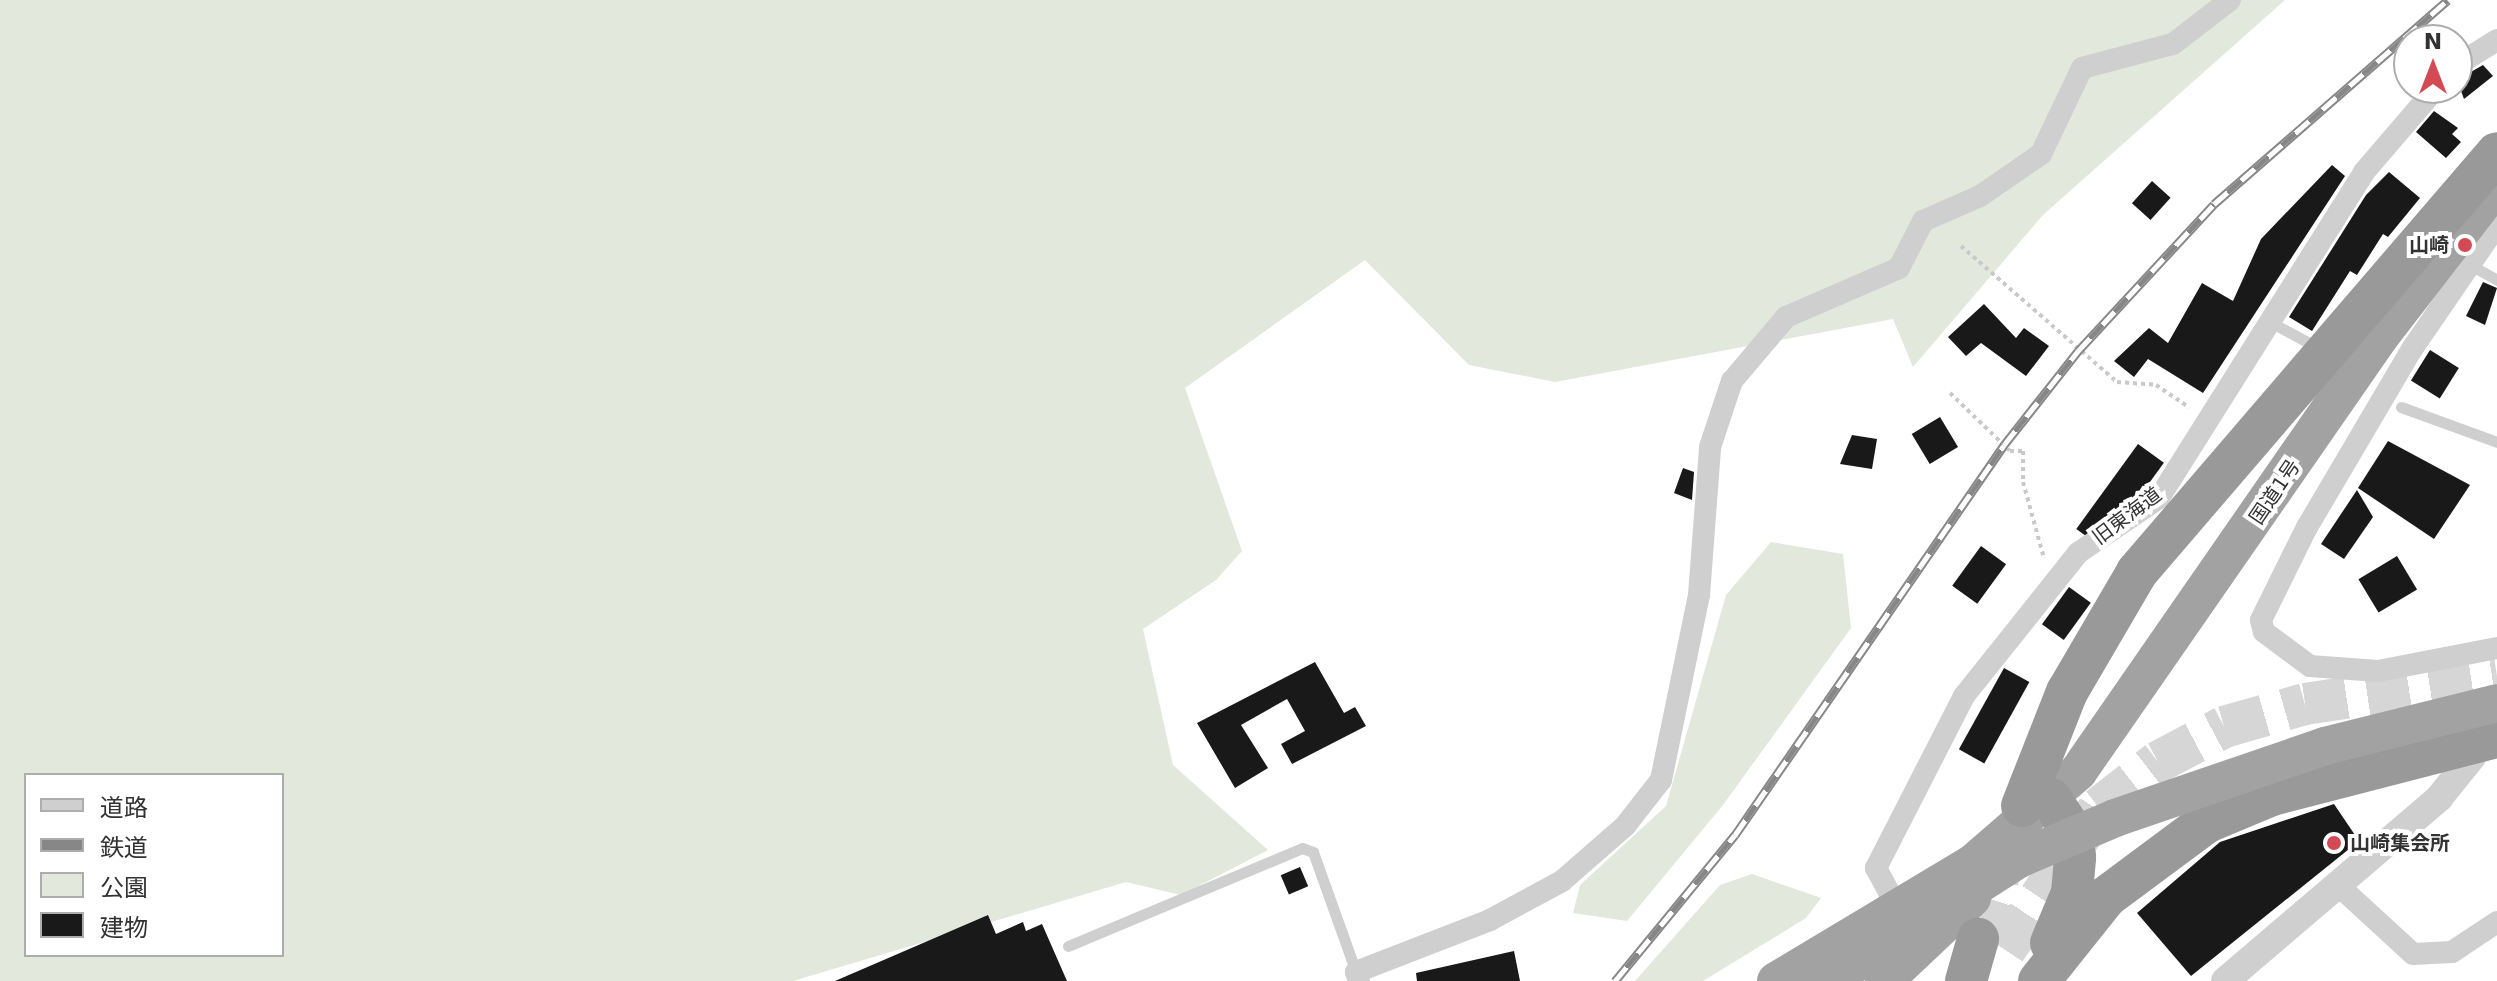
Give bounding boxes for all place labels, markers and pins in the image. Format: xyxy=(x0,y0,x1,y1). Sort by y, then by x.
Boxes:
place label: 山崎 xyxy=(2409,233,2449,257)
marker: 山崎 xyxy=(2456,236,2474,254)
place label: 山崎集会所 xyxy=(2350,831,2450,855)
marker: 山崎集会所 xyxy=(2325,834,2343,852)

